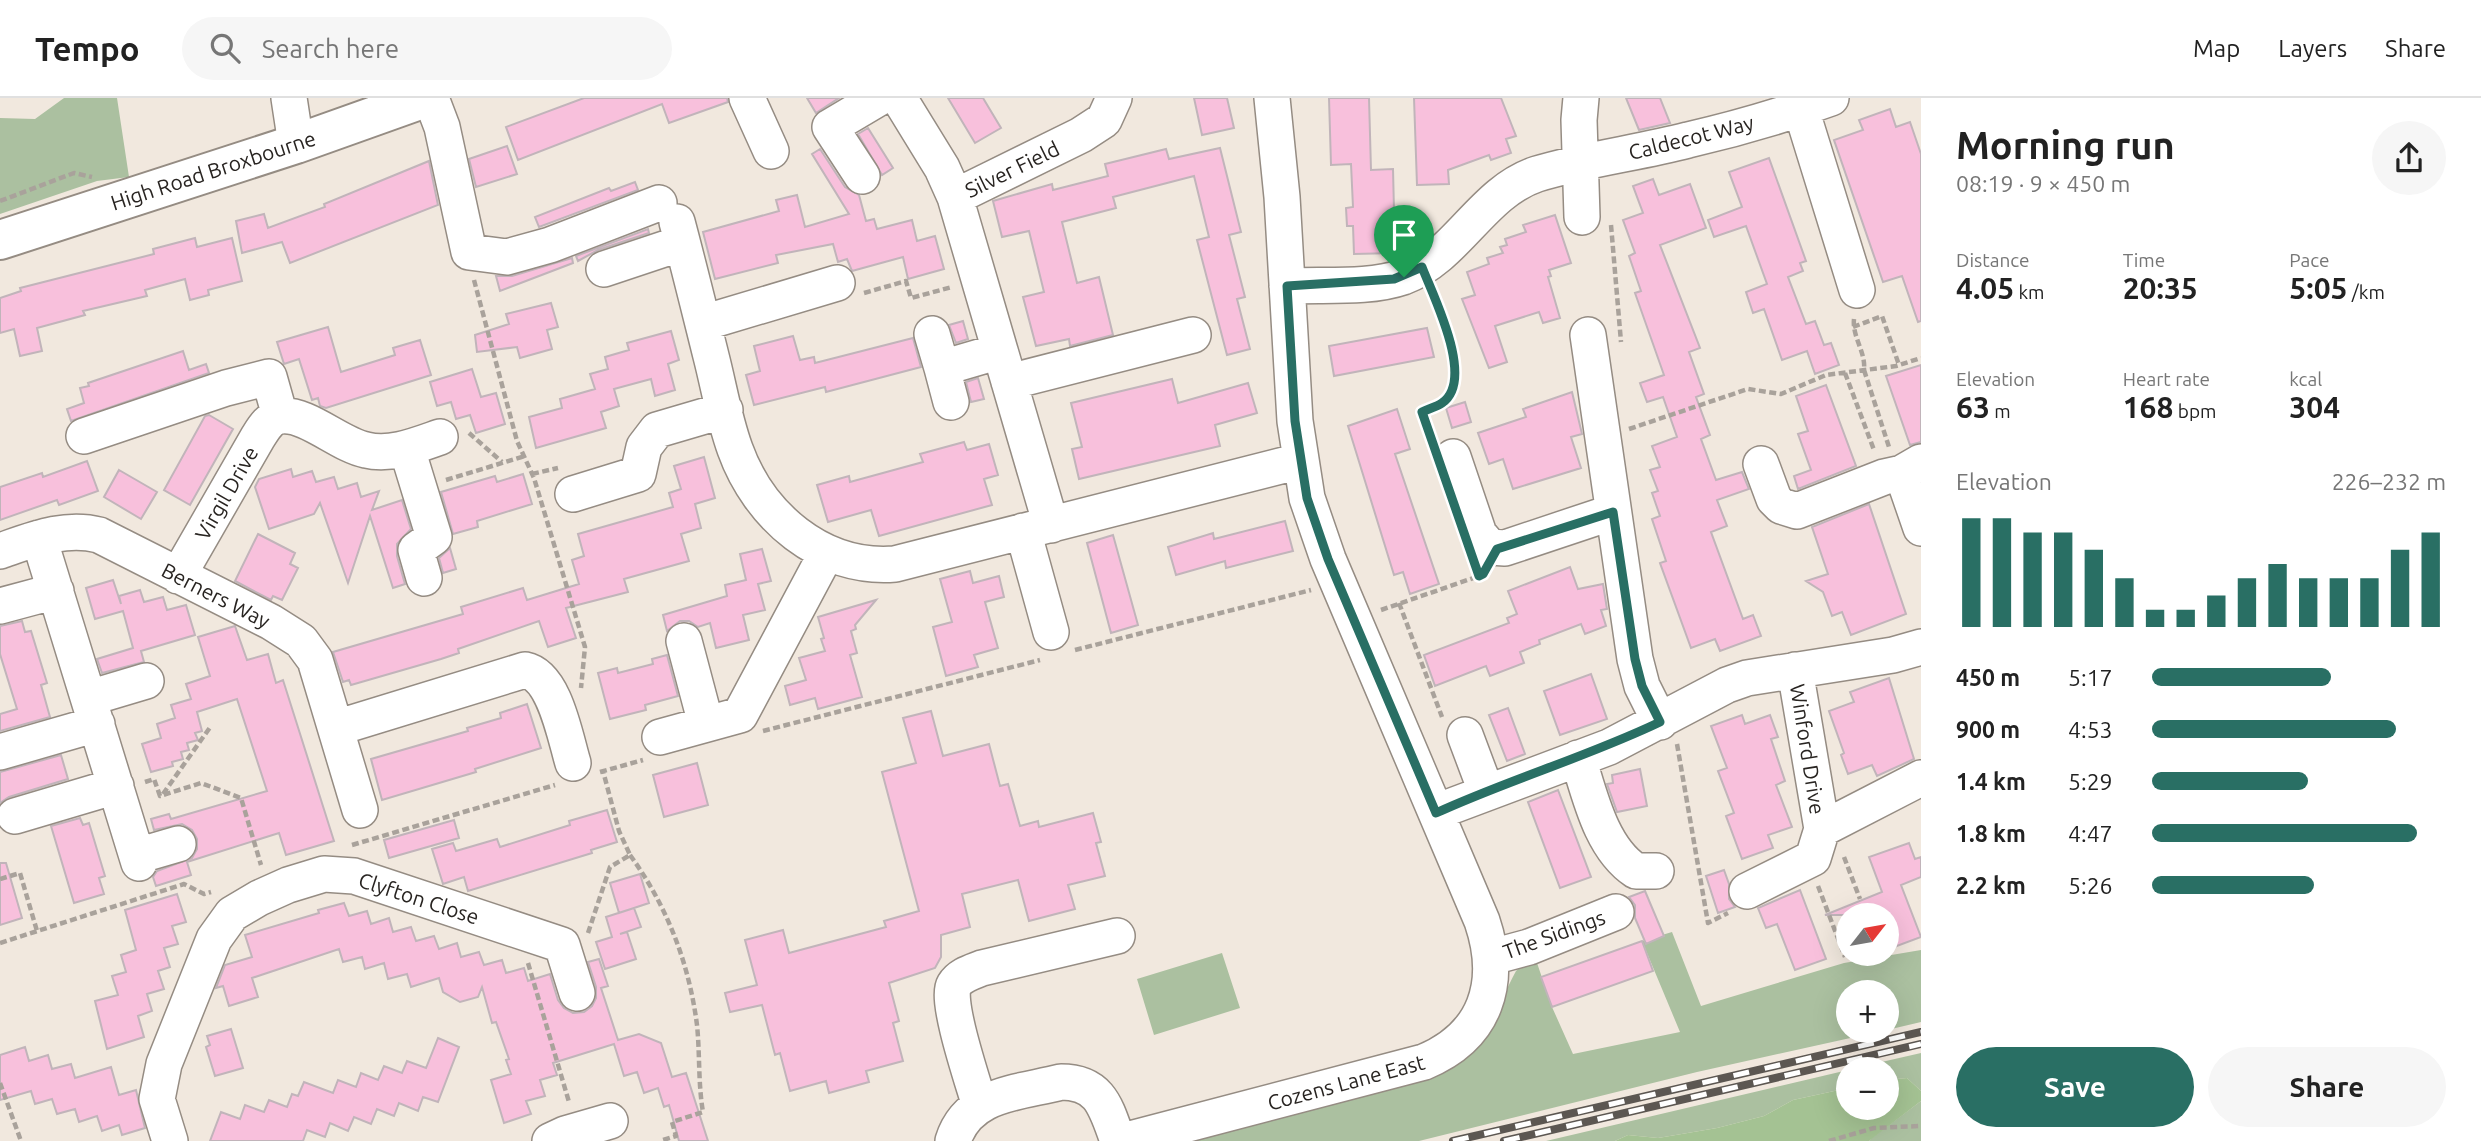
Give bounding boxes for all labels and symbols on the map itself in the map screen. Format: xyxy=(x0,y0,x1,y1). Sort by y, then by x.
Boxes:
street label: Caldecot Way xyxy=(1626,110,1756,164)
street label: High Road Broxbourne xyxy=(108,126,318,214)
street label: Silver Field xyxy=(961,136,1063,202)
pin xyxy=(1374,205,1434,277)
street label: Virgil Drive xyxy=(190,442,262,544)
street label: Berners Way xyxy=(158,557,274,633)
street label: Winford Drive xyxy=(1786,682,1830,816)
street label: Clyfton Close xyxy=(356,867,482,929)
north arrow xyxy=(1836,903,1899,966)
street label: The Sidings xyxy=(1500,904,1608,964)
street label: Cozens Lane East xyxy=(1265,1049,1427,1115)

